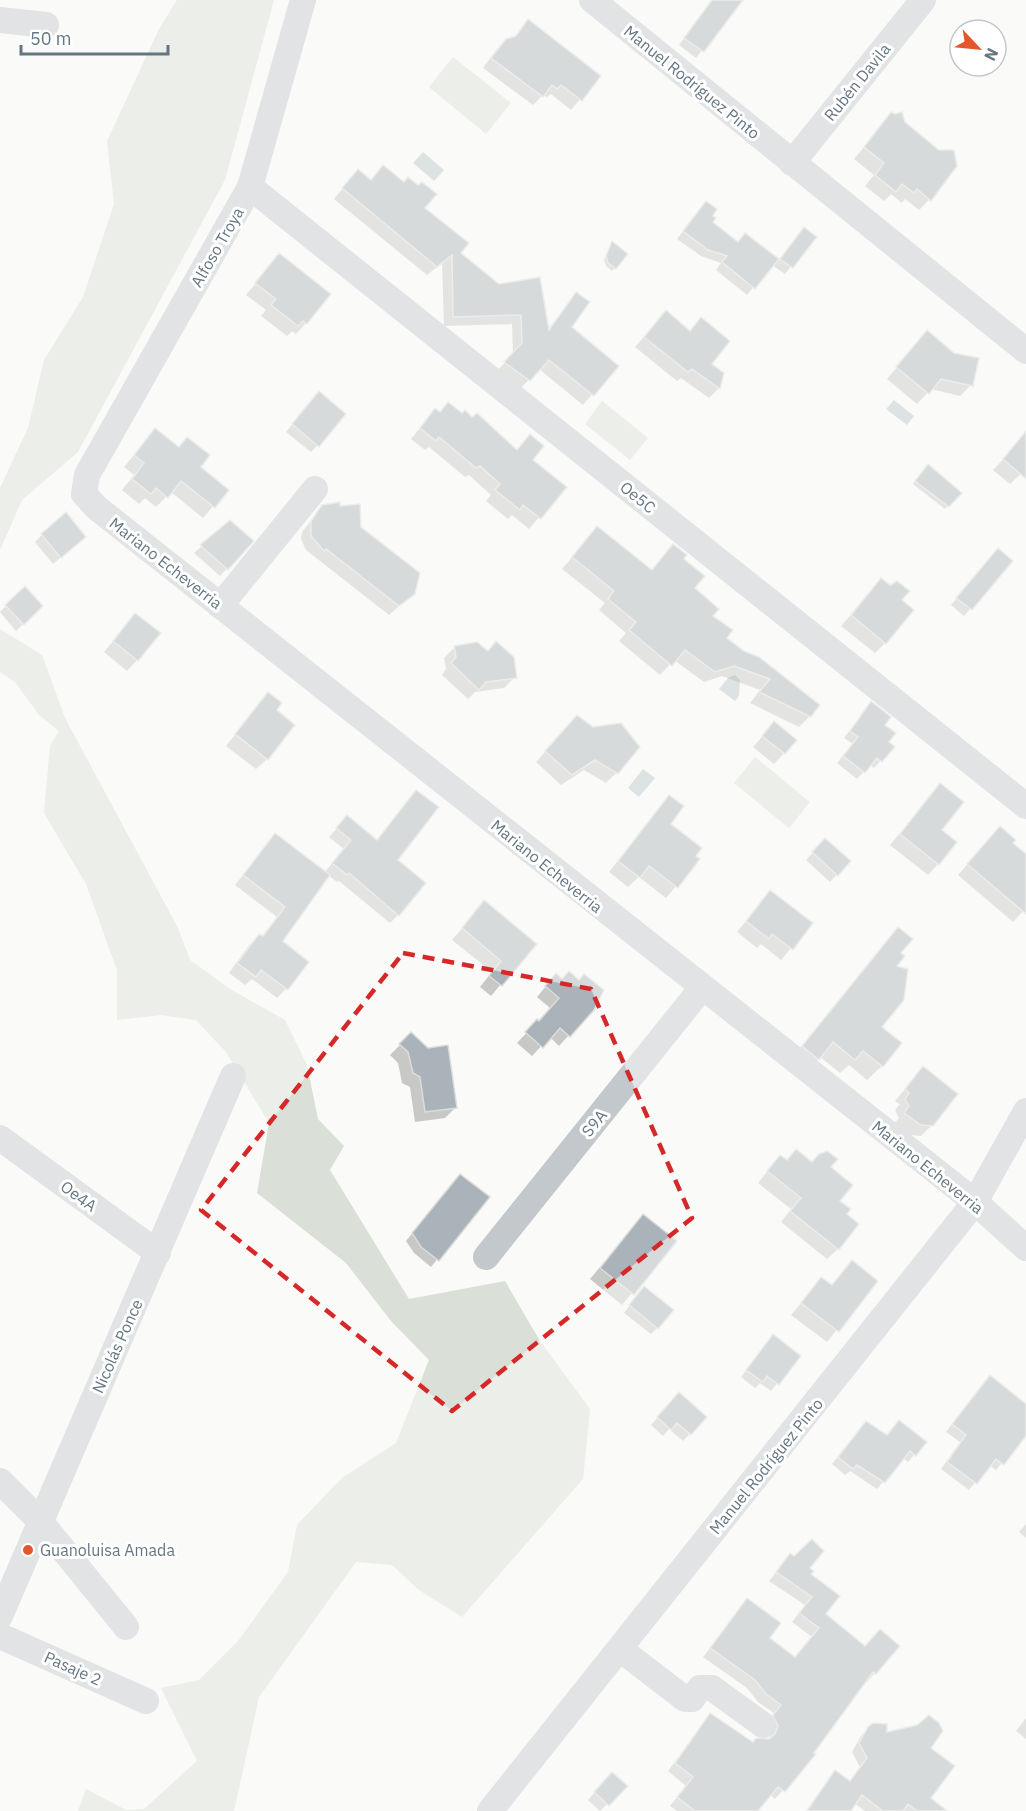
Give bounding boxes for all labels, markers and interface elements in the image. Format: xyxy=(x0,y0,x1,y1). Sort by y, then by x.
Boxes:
scale bar xyxy=(21,18,168,56)
north arrow xyxy=(948,18,1008,78)
street label: Manuel Rodríguez Pinto xyxy=(620,21,764,143)
text: 50 m xyxy=(30,27,72,50)
street label: Rubén Davila xyxy=(820,39,895,125)
text: N xyxy=(980,45,1003,64)
street label: Alfoso Troya xyxy=(186,203,248,290)
street label: Oe5C xyxy=(616,477,660,517)
street label: Mariano Echeverria xyxy=(106,513,227,614)
street label: Mariano Echeverria xyxy=(487,815,607,917)
street label: S9A xyxy=(577,1105,611,1141)
street label: Mariano Echeverria xyxy=(868,1116,988,1218)
street label: Oe4A xyxy=(57,1176,101,1216)
street label: Nicolás Ponce xyxy=(87,1296,147,1396)
street label: Manuel Rodríguez Pinto xyxy=(705,1394,827,1538)
place label: Guanoluisa Amada xyxy=(40,1540,175,1560)
marker: Guanoluisa Amada xyxy=(21,1543,35,1557)
street label: Pasaje 2 xyxy=(41,1647,105,1689)

